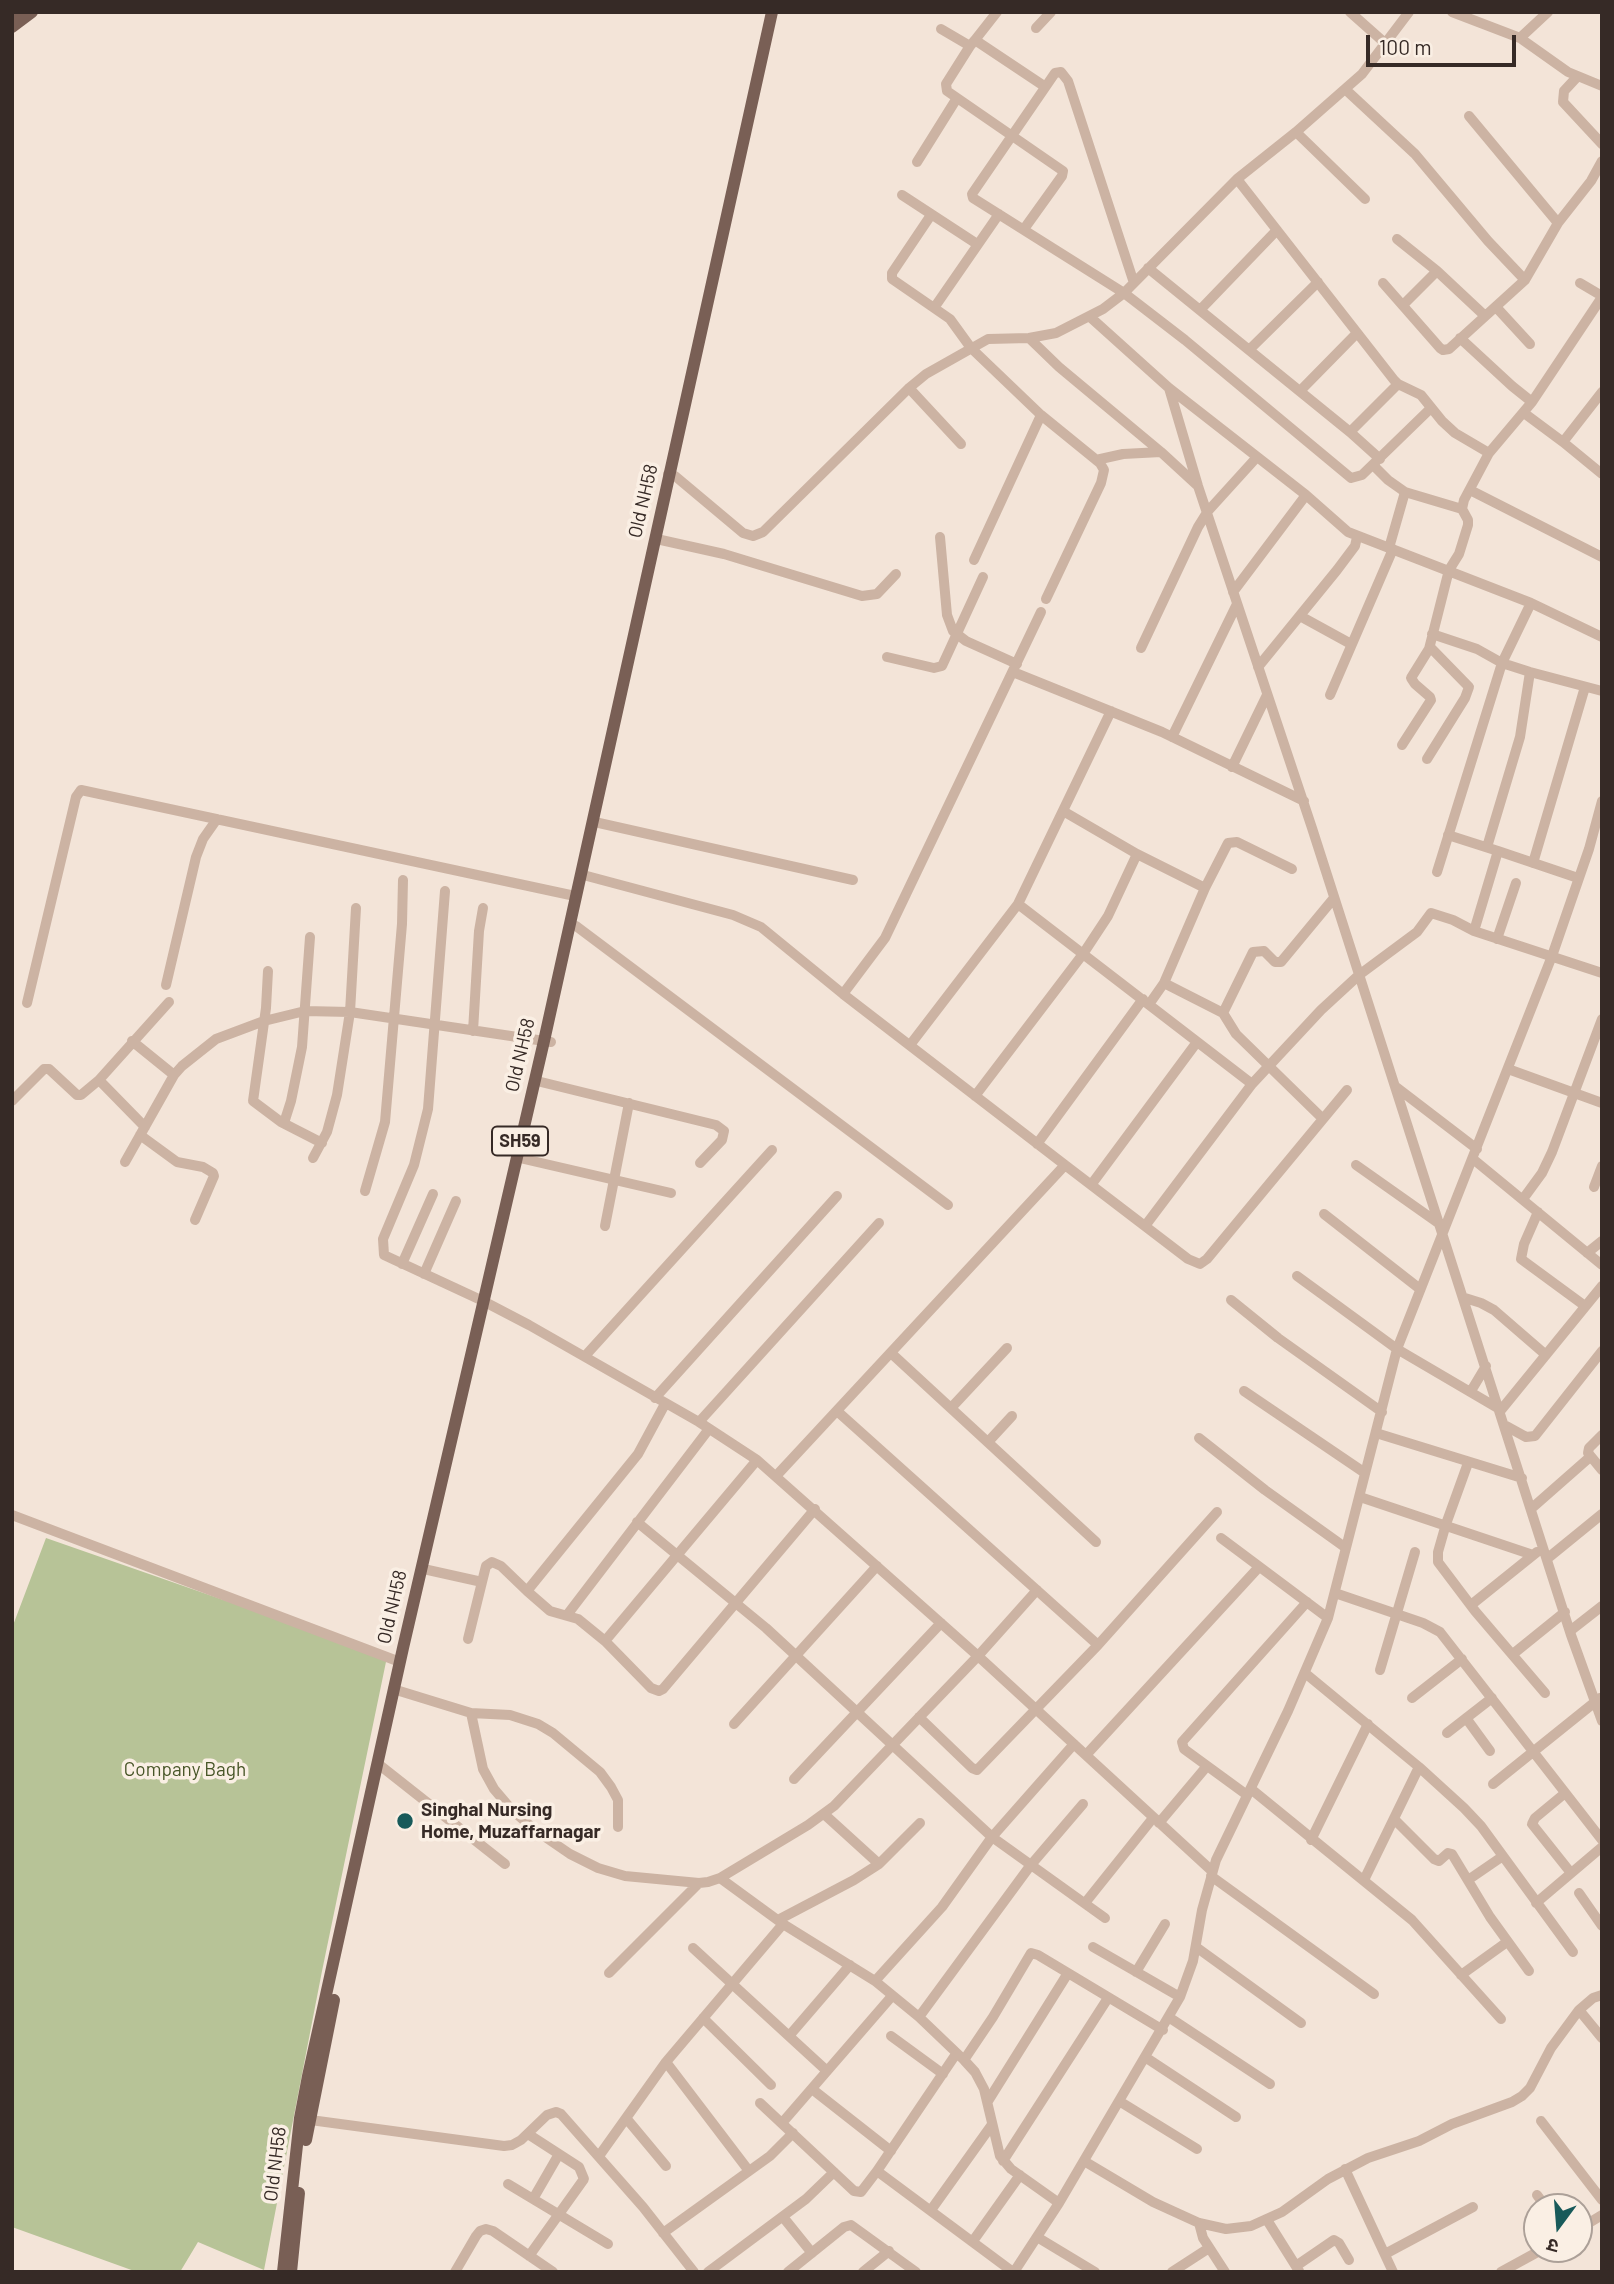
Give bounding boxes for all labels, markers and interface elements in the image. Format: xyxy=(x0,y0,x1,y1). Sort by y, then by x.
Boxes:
scale bar xyxy=(1369,21,1520,65)
text: 100 m xyxy=(1379,34,1432,59)
street label: Old NH58 xyxy=(623,462,663,540)
street label: Old NH58 xyxy=(500,1016,540,1094)
road number: SH59 xyxy=(492,1126,548,1156)
street label: Old NH58 xyxy=(372,1568,412,1646)
park label: Company Bagh xyxy=(124,1759,246,1781)
place label: Singhal Nursing Home, Muzaffarnagar xyxy=(421,1799,601,1843)
marker: Singhal Nursing Home, Muzaffarnagar xyxy=(395,1811,415,1831)
street label: Old NH58 xyxy=(259,2125,291,2203)
north arrow xyxy=(1523,2193,1593,2263)
text: उ xyxy=(1544,2234,1561,2259)

